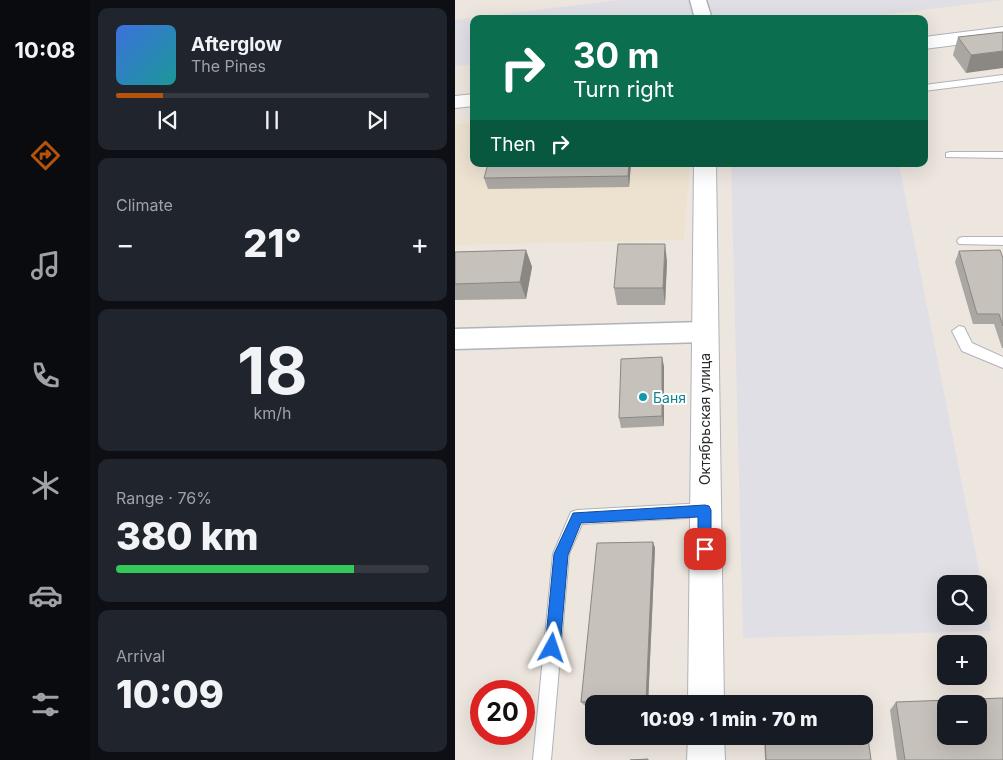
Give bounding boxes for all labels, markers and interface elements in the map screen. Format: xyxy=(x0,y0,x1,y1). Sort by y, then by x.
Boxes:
text: Afterglow xyxy=(191,33,282,56)
text: 30 m xyxy=(573,34,659,76)
icon: right xyxy=(490,35,555,100)
text: 10:08 xyxy=(15,37,75,63)
text: The Pines xyxy=(191,56,266,76)
text: Turn right xyxy=(573,76,674,102)
icon: previous xyxy=(154,106,182,134)
icon: pause xyxy=(258,106,286,134)
icon: next xyxy=(363,106,391,134)
icon: right xyxy=(546,130,574,158)
text: Then xyxy=(490,133,536,156)
icon: directions xyxy=(28,138,63,173)
text: Climate xyxy=(116,195,173,215)
text: 21° xyxy=(243,220,302,266)
text: − xyxy=(116,227,135,261)
text: + xyxy=(410,227,429,261)
icon: music xyxy=(28,248,63,283)
text: 18 xyxy=(237,331,308,410)
street label: Октябрьская улица xyxy=(696,353,713,485)
icon: phone xyxy=(28,358,63,393)
place label: Баня xyxy=(653,389,686,406)
marker: Баня xyxy=(637,391,649,403)
text: km/h xyxy=(253,403,292,423)
icon: climate xyxy=(28,468,63,503)
text: Range · 76% xyxy=(116,488,212,508)
text: 380 km xyxy=(116,513,259,559)
pin xyxy=(684,528,726,570)
icon: arrive xyxy=(691,535,719,563)
map controls xyxy=(937,575,987,745)
button: search xyxy=(937,575,987,625)
icon: car xyxy=(28,578,63,613)
position arrow xyxy=(525,621,577,673)
button: + xyxy=(937,635,987,685)
text: Arrival xyxy=(116,646,165,666)
text: 10:09 xyxy=(116,671,224,717)
speed limit sign: 20 xyxy=(470,680,535,745)
icon: filters xyxy=(28,687,63,722)
button: − xyxy=(937,695,987,745)
text: 10:09 · 1 min · 70 m xyxy=(640,708,818,731)

